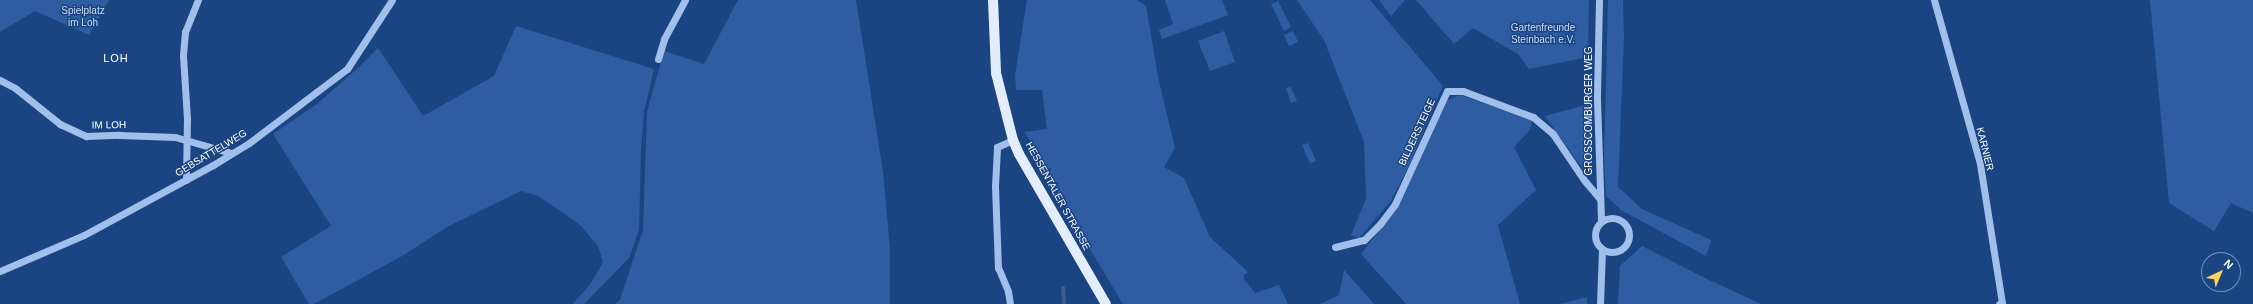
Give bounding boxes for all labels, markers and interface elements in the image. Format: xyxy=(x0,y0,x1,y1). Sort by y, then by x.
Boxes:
park label: Spielplatz im Loh xyxy=(61,4,105,28)
park label: Gartenfreunde Steinbach e.V. xyxy=(1511,21,1575,44)
street label: GROSSCOMBURGER WEG xyxy=(1583,47,1595,175)
district label: LOH xyxy=(103,51,129,65)
street label: BILDERSTEIGE xyxy=(1396,96,1438,168)
street label: IM LOH xyxy=(92,119,126,131)
street label: KARNIER xyxy=(1974,126,1996,172)
street label: GEBSATTELWEG xyxy=(173,127,249,179)
street label: HESSENTALER STRASSE xyxy=(1023,140,1093,252)
north arrow xyxy=(2201,252,2241,292)
text: N xyxy=(2222,257,2236,271)

